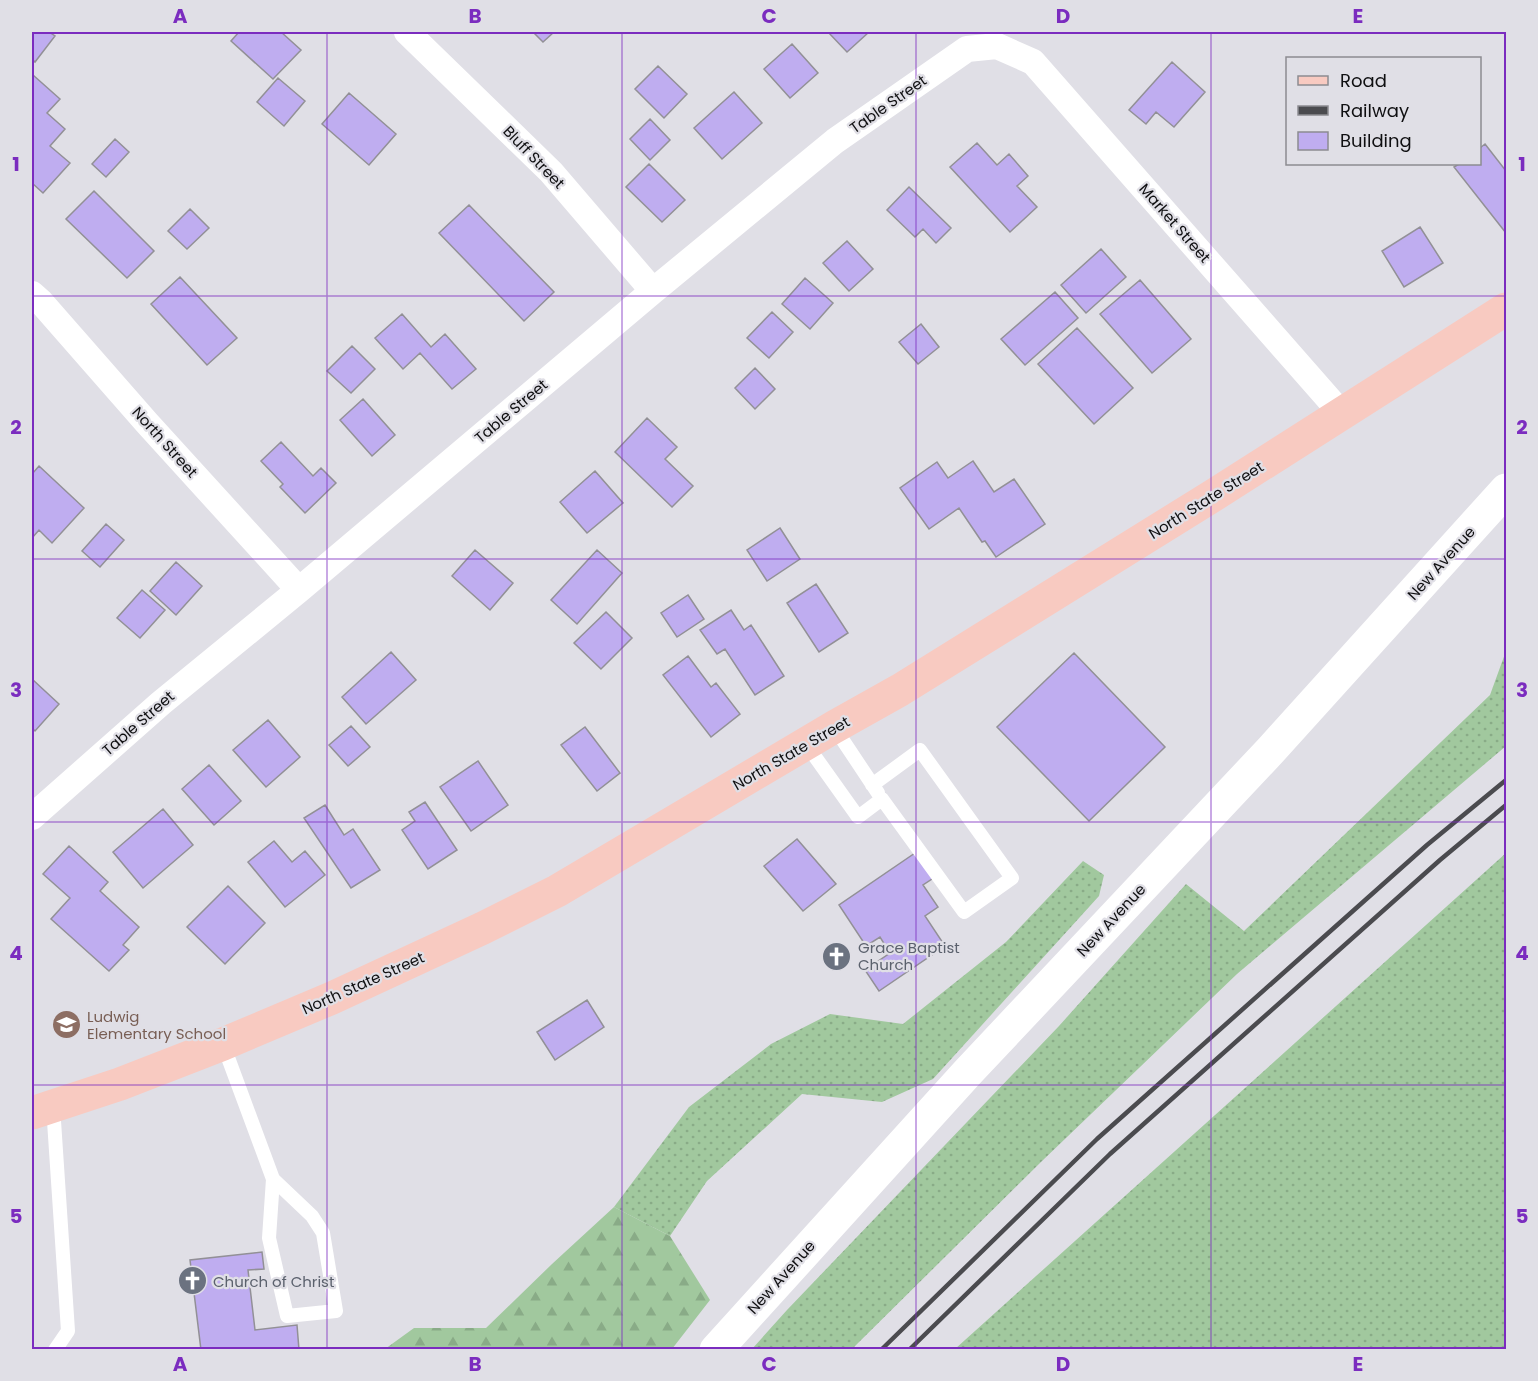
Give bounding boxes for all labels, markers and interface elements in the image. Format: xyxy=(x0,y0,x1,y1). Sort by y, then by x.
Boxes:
text: A xyxy=(173,2,188,30)
text: B xyxy=(468,2,482,30)
text: C xyxy=(761,2,777,30)
text: D xyxy=(1056,2,1070,30)
text: E xyxy=(1353,2,1363,30)
legend xyxy=(1286,57,1481,165)
text: Road xyxy=(1340,68,1387,93)
street label: Table Street xyxy=(845,70,931,138)
text: Railway xyxy=(1340,98,1409,123)
street label: Bluff Street xyxy=(499,121,569,193)
text: Building xyxy=(1340,128,1412,153)
text: 1 xyxy=(12,150,20,178)
text: 1 xyxy=(1518,150,1526,178)
street label: Market Street xyxy=(1135,179,1215,267)
street label: Table Street xyxy=(470,374,552,448)
street label: North Street xyxy=(128,402,202,482)
text: 2 xyxy=(10,413,22,441)
text: 2 xyxy=(1516,413,1528,441)
street label: North State Street xyxy=(1145,456,1267,544)
street label: New Avenue xyxy=(1402,522,1480,604)
text: 3 xyxy=(10,676,22,704)
text: 3 xyxy=(1516,676,1528,704)
street label: Table Street xyxy=(97,686,179,760)
street label: North State Street xyxy=(729,711,853,795)
street label: New Avenue xyxy=(1072,879,1150,961)
place label: Grace Baptist Church xyxy=(858,937,960,975)
text: 4 xyxy=(9,939,23,967)
text: 4 xyxy=(1515,939,1529,967)
church icon: Grace Baptist Church xyxy=(821,940,853,972)
street label: North State Street xyxy=(298,947,428,1019)
place label: Ludwig Elementary School xyxy=(87,1006,226,1044)
school or university icon: Ludwig Elementary School xyxy=(50,1009,82,1041)
text: 5 xyxy=(10,1202,23,1230)
text: 5 xyxy=(1516,1202,1529,1230)
street label: New Avenue xyxy=(742,1236,820,1318)
church icon: Church of Christ xyxy=(176,1265,208,1297)
place label: Church of Christ xyxy=(213,1271,334,1292)
text: A xyxy=(173,1350,188,1378)
text: B xyxy=(468,1350,482,1378)
text: C xyxy=(761,1350,777,1378)
text: D xyxy=(1056,1350,1070,1378)
text: E xyxy=(1353,1350,1363,1378)

